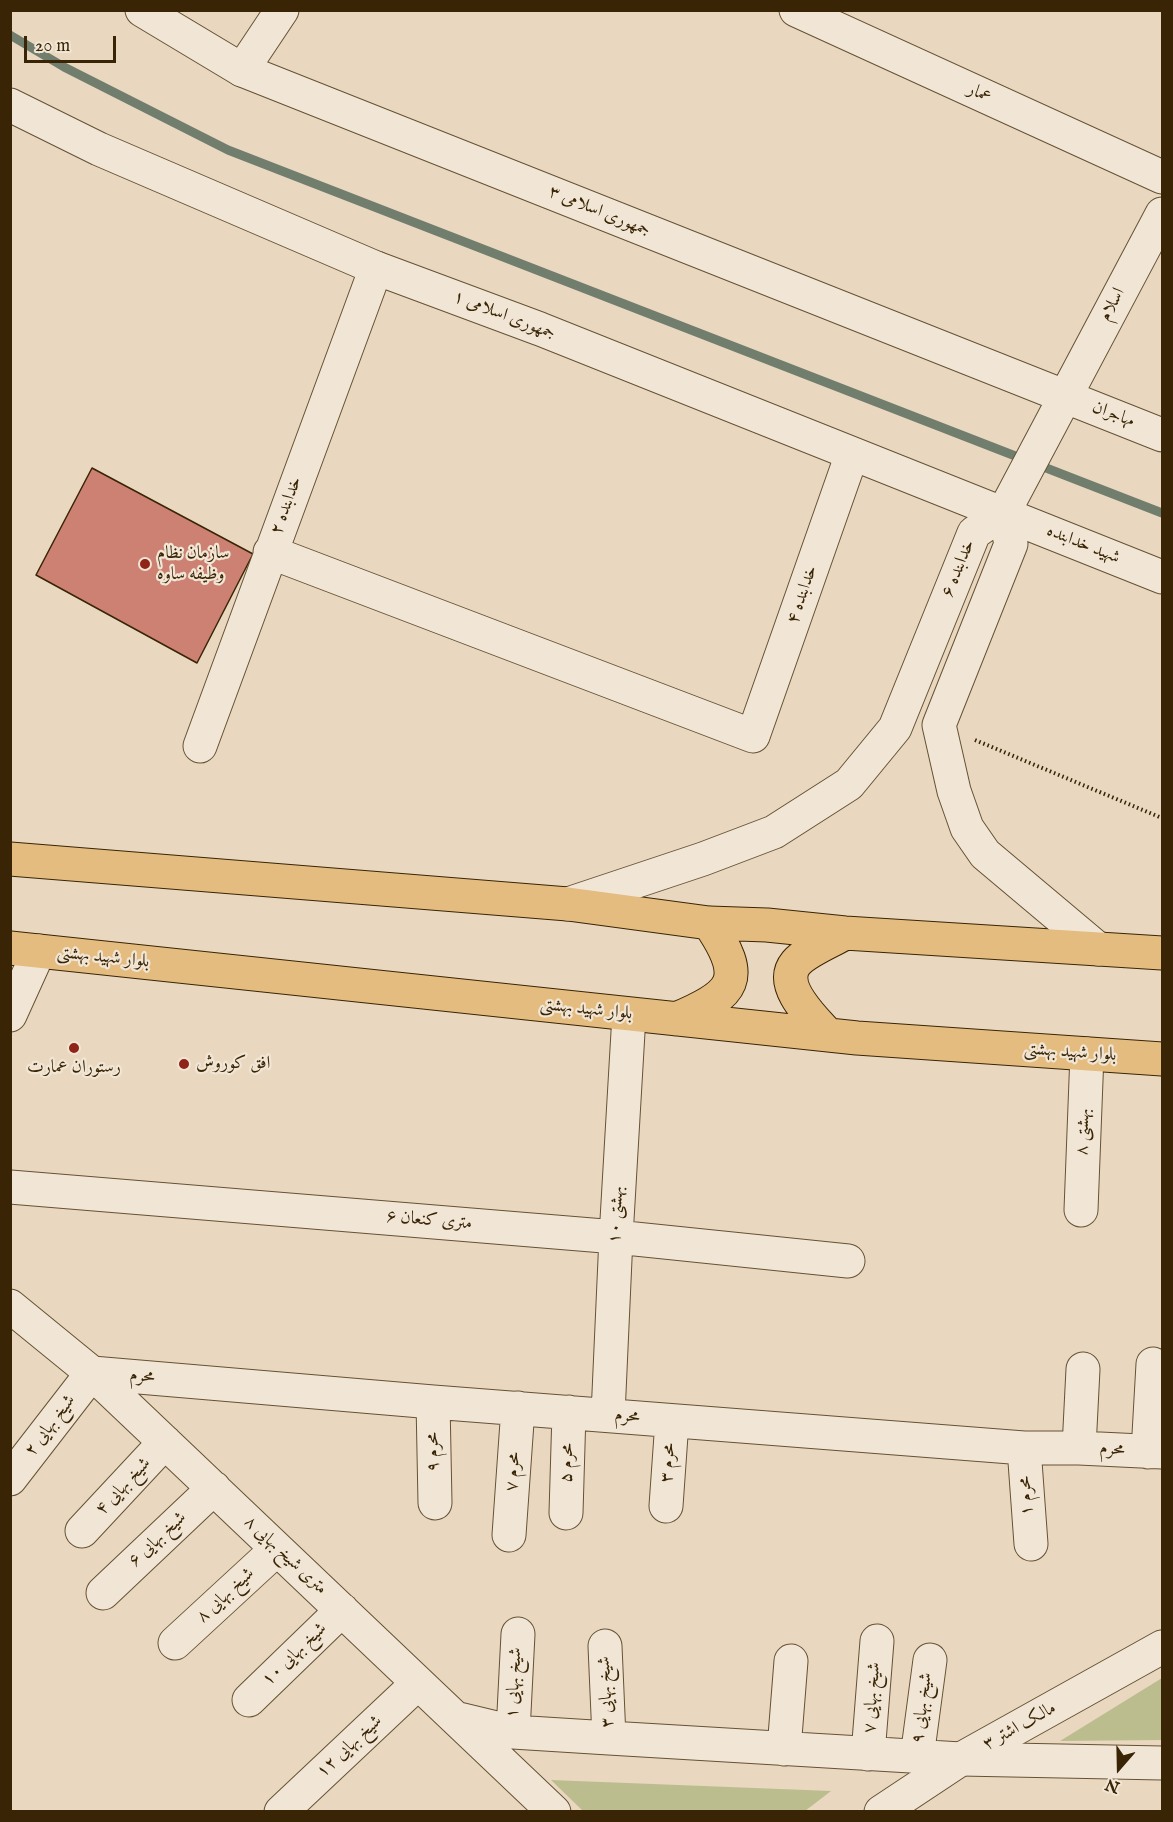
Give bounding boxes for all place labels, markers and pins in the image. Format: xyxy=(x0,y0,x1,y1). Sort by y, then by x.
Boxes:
place label: سازمان نظام وظیفه ساوه xyxy=(157,543,229,586)
marker: سازمان نظام وظیفه ساوه xyxy=(138,557,152,571)
marker: رستوران عمارت xyxy=(67,1041,81,1055)
place label: افق کوروش xyxy=(196,1053,270,1075)
place label: رستوران عمارت xyxy=(27,1057,121,1079)
marker: افق کوروش xyxy=(177,1057,191,1071)

